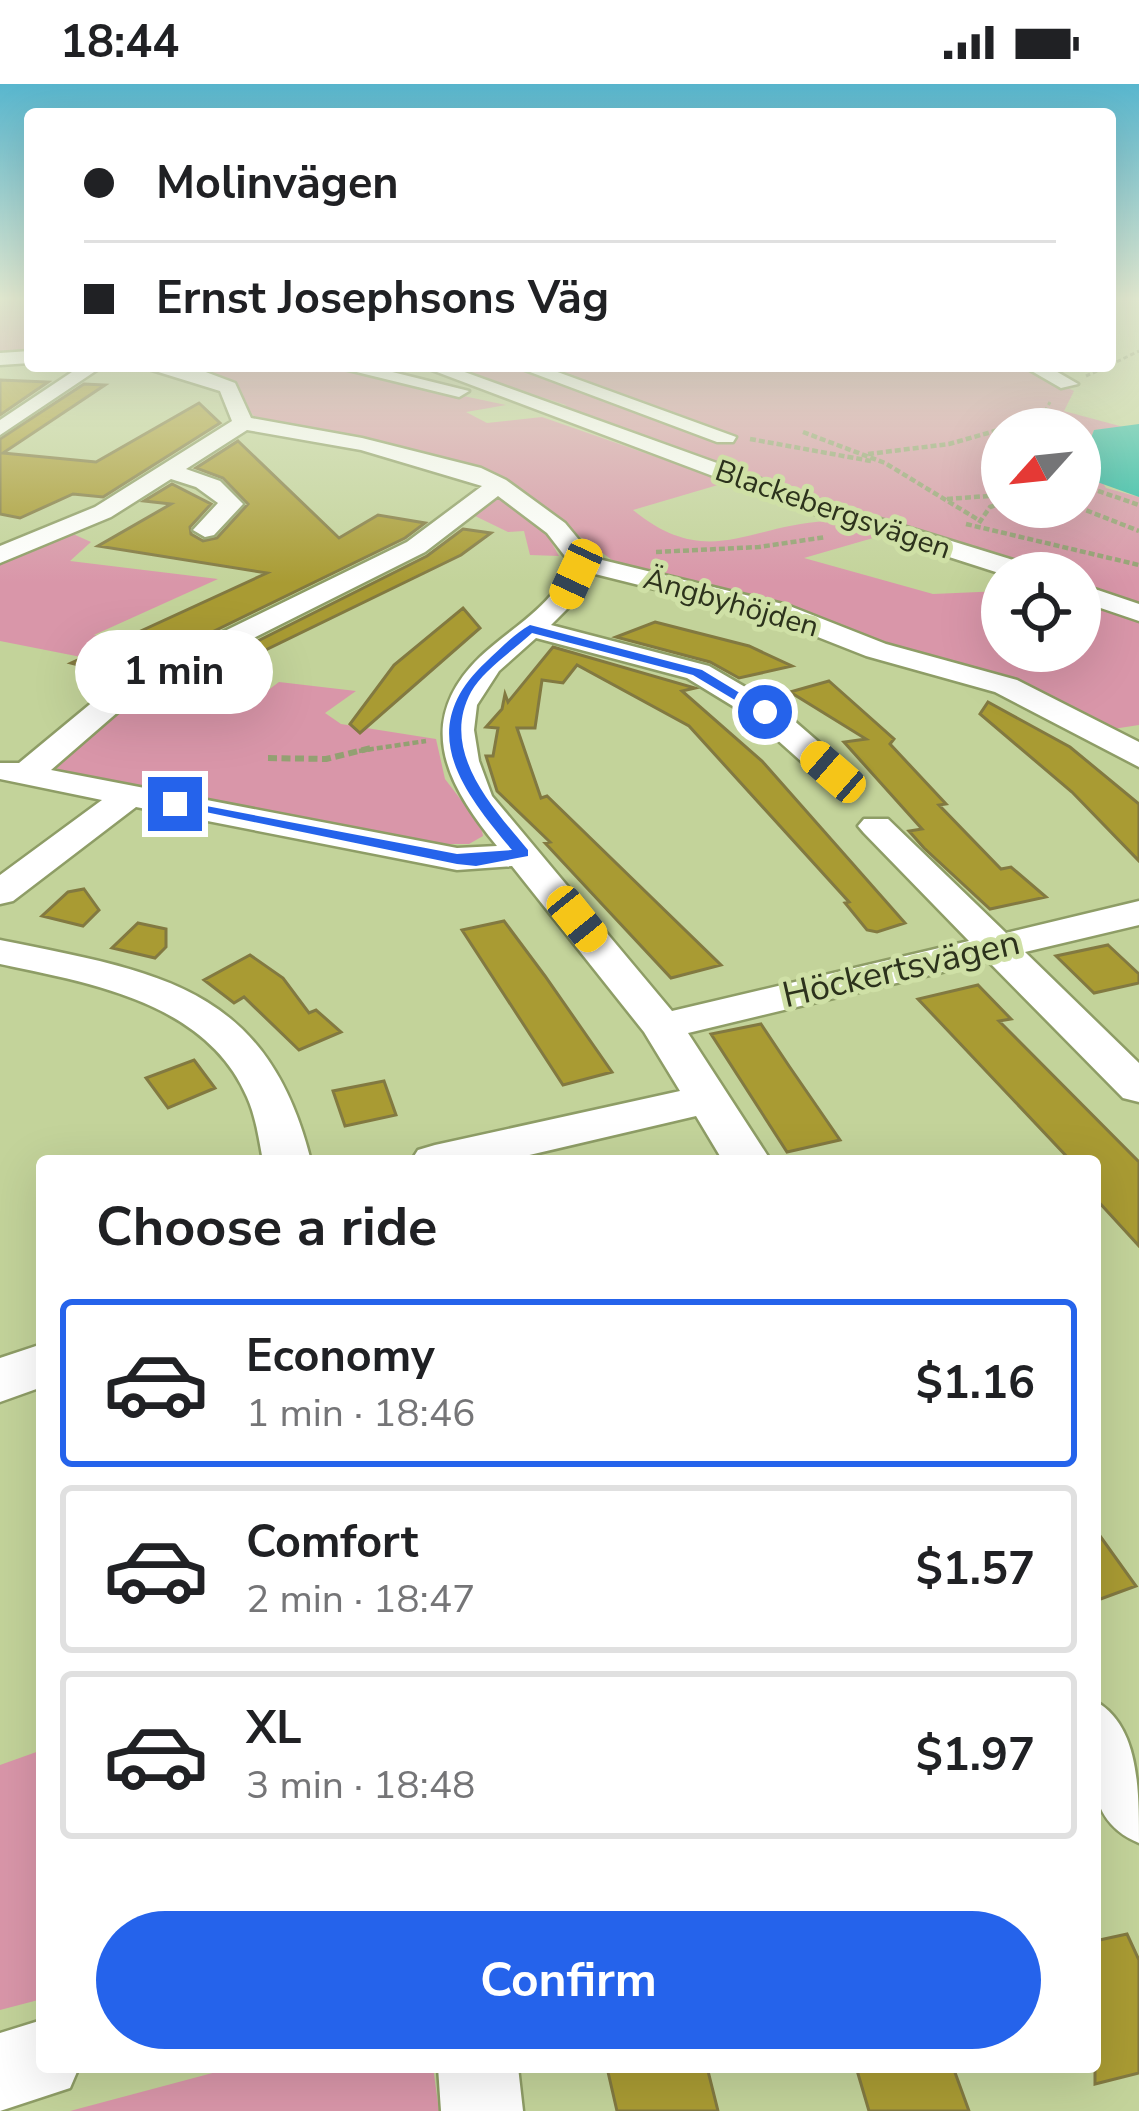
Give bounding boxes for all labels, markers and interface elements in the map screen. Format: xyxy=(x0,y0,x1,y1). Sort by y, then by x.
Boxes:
text: 18:44 xyxy=(60,12,179,73)
text: Molinvägen xyxy=(156,153,399,214)
text: Ernst Josephsons Väg xyxy=(156,268,609,329)
north arrow xyxy=(981,408,1101,528)
map controls xyxy=(981,408,1101,672)
street label: Blackebergsvägen xyxy=(710,450,956,570)
car xyxy=(544,534,608,614)
button: locate xyxy=(981,552,1101,672)
street label: Ängbyhöjden xyxy=(639,558,823,648)
callout: 1 min xyxy=(76,630,274,714)
text: 1 min xyxy=(124,645,224,698)
route start xyxy=(738,685,792,739)
car xyxy=(794,735,872,809)
route end xyxy=(148,777,202,831)
car xyxy=(540,880,614,958)
street label: Höckertsvägen xyxy=(778,918,1024,1020)
text: Choose a ride xyxy=(96,1190,437,1264)
text: Economy xyxy=(246,1326,435,1387)
icon: car xyxy=(102,1329,210,1437)
text: $1.16 xyxy=(916,1353,1035,1414)
text: 1 min · 18:46 xyxy=(246,1387,475,1440)
text: Comfort xyxy=(246,1512,418,1573)
icon: car xyxy=(102,1515,210,1623)
text: $1.57 xyxy=(916,1539,1035,1600)
text: 2 min · 18:47 xyxy=(246,1573,475,1626)
text: XL xyxy=(246,1698,302,1759)
icon: car xyxy=(102,1701,210,1809)
text: $1.97 xyxy=(916,1725,1035,1786)
text: 3 min · 18:48 xyxy=(246,1759,475,1812)
button: Confirm xyxy=(96,1911,1041,2049)

